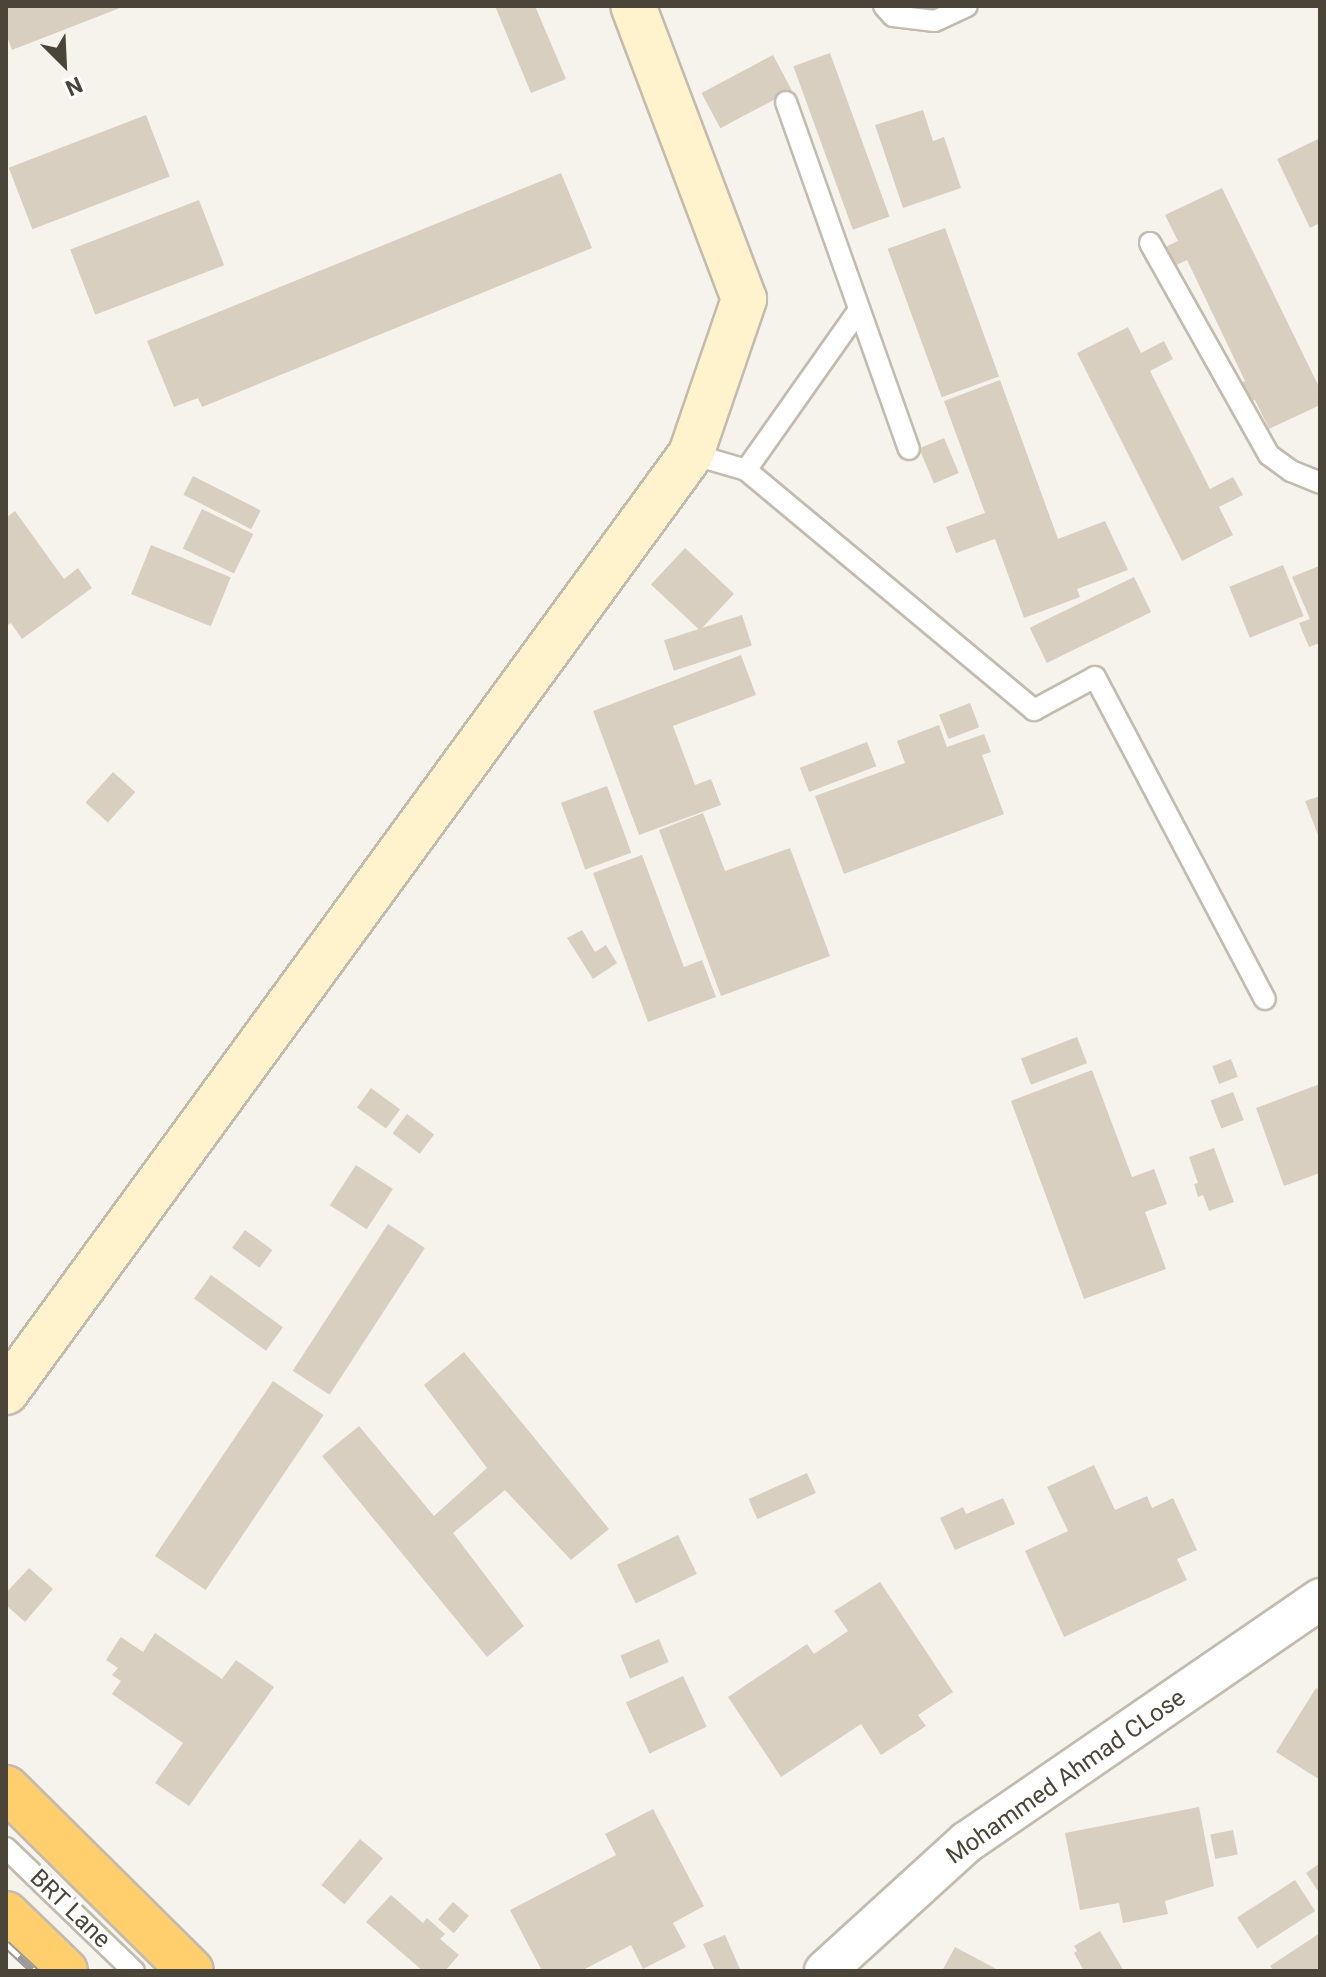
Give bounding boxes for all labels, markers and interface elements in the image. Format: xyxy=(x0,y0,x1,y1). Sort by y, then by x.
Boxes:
north arrow xyxy=(24,24,104,104)
text: N xyxy=(62,72,86,101)
street label: Mohammed Ahmad CLose xyxy=(941,1683,1191,1871)
street label: BRT Lane xyxy=(24,1864,116,1954)

